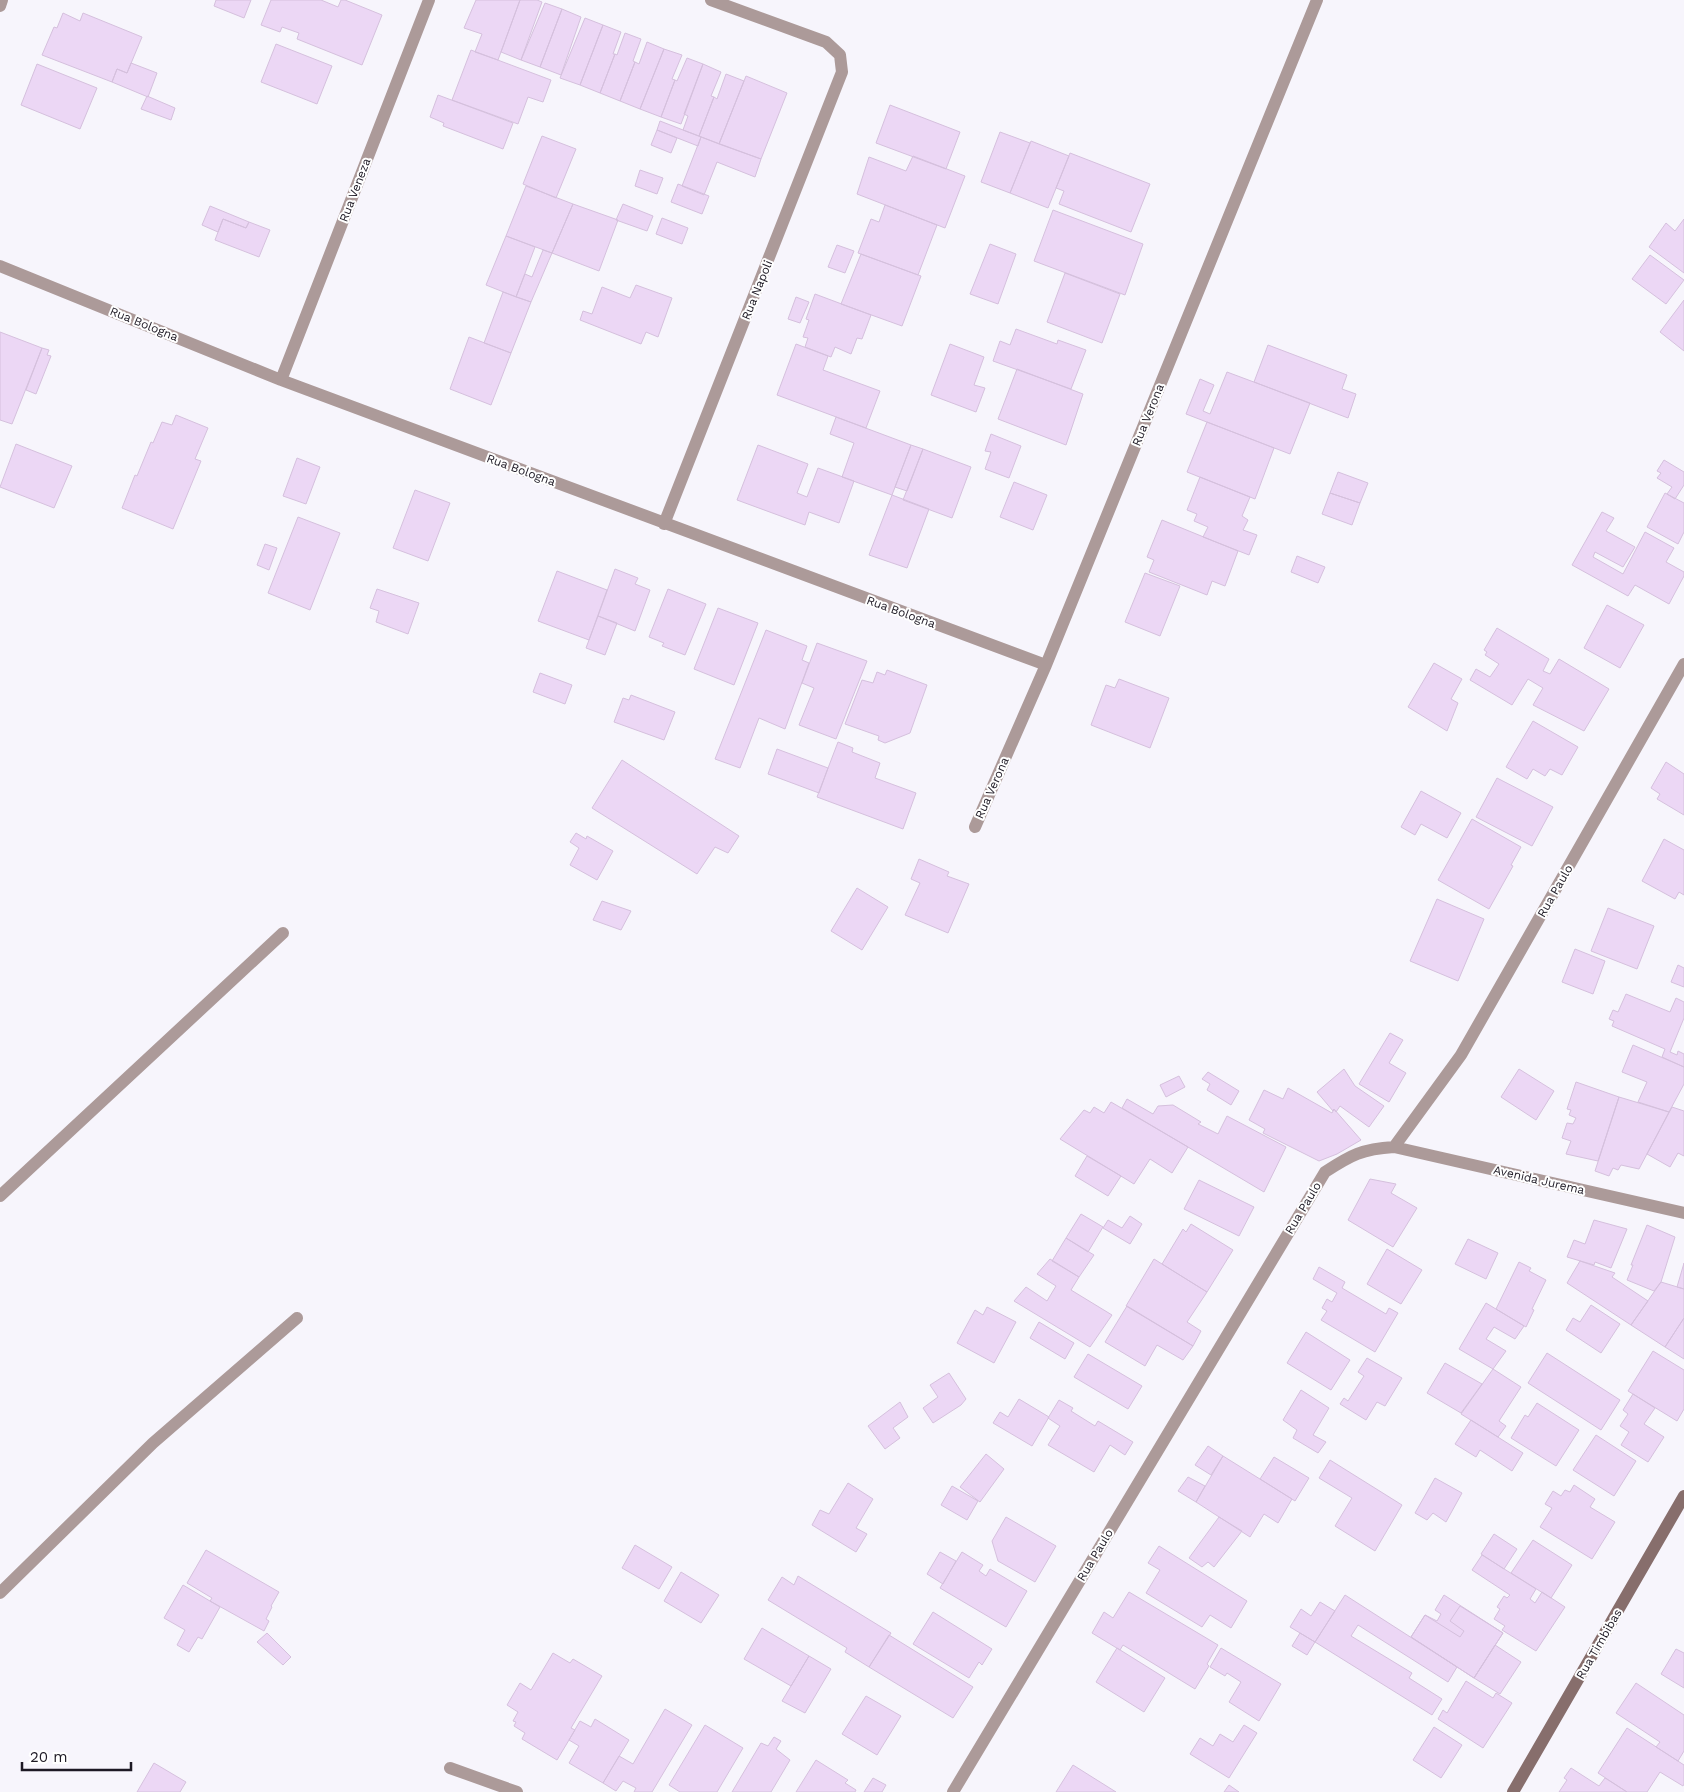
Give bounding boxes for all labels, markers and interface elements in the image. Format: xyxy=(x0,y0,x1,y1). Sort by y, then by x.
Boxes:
street label: Rua Veneza xyxy=(336,156,374,224)
street label: Rua Napoli xyxy=(739,258,775,322)
street label: Rua Bologna xyxy=(108,304,180,344)
street label: Rua Verona xyxy=(1129,382,1167,448)
street label: Rua Bologna xyxy=(485,451,558,489)
street label: Rua Bologna xyxy=(865,593,938,631)
street label: Rua Verona xyxy=(972,755,1012,821)
street label: Rua Paulo xyxy=(1534,862,1576,920)
street label: Avenida Jurema xyxy=(1492,1163,1586,1197)
street label: Rua Paulo xyxy=(1282,1179,1324,1237)
street label: Rua Paulo xyxy=(1074,1526,1116,1584)
street label: Rua Timbibas xyxy=(1573,1606,1625,1682)
scale bar xyxy=(22,1740,131,1772)
text: 20 m xyxy=(30,1748,68,1766)

